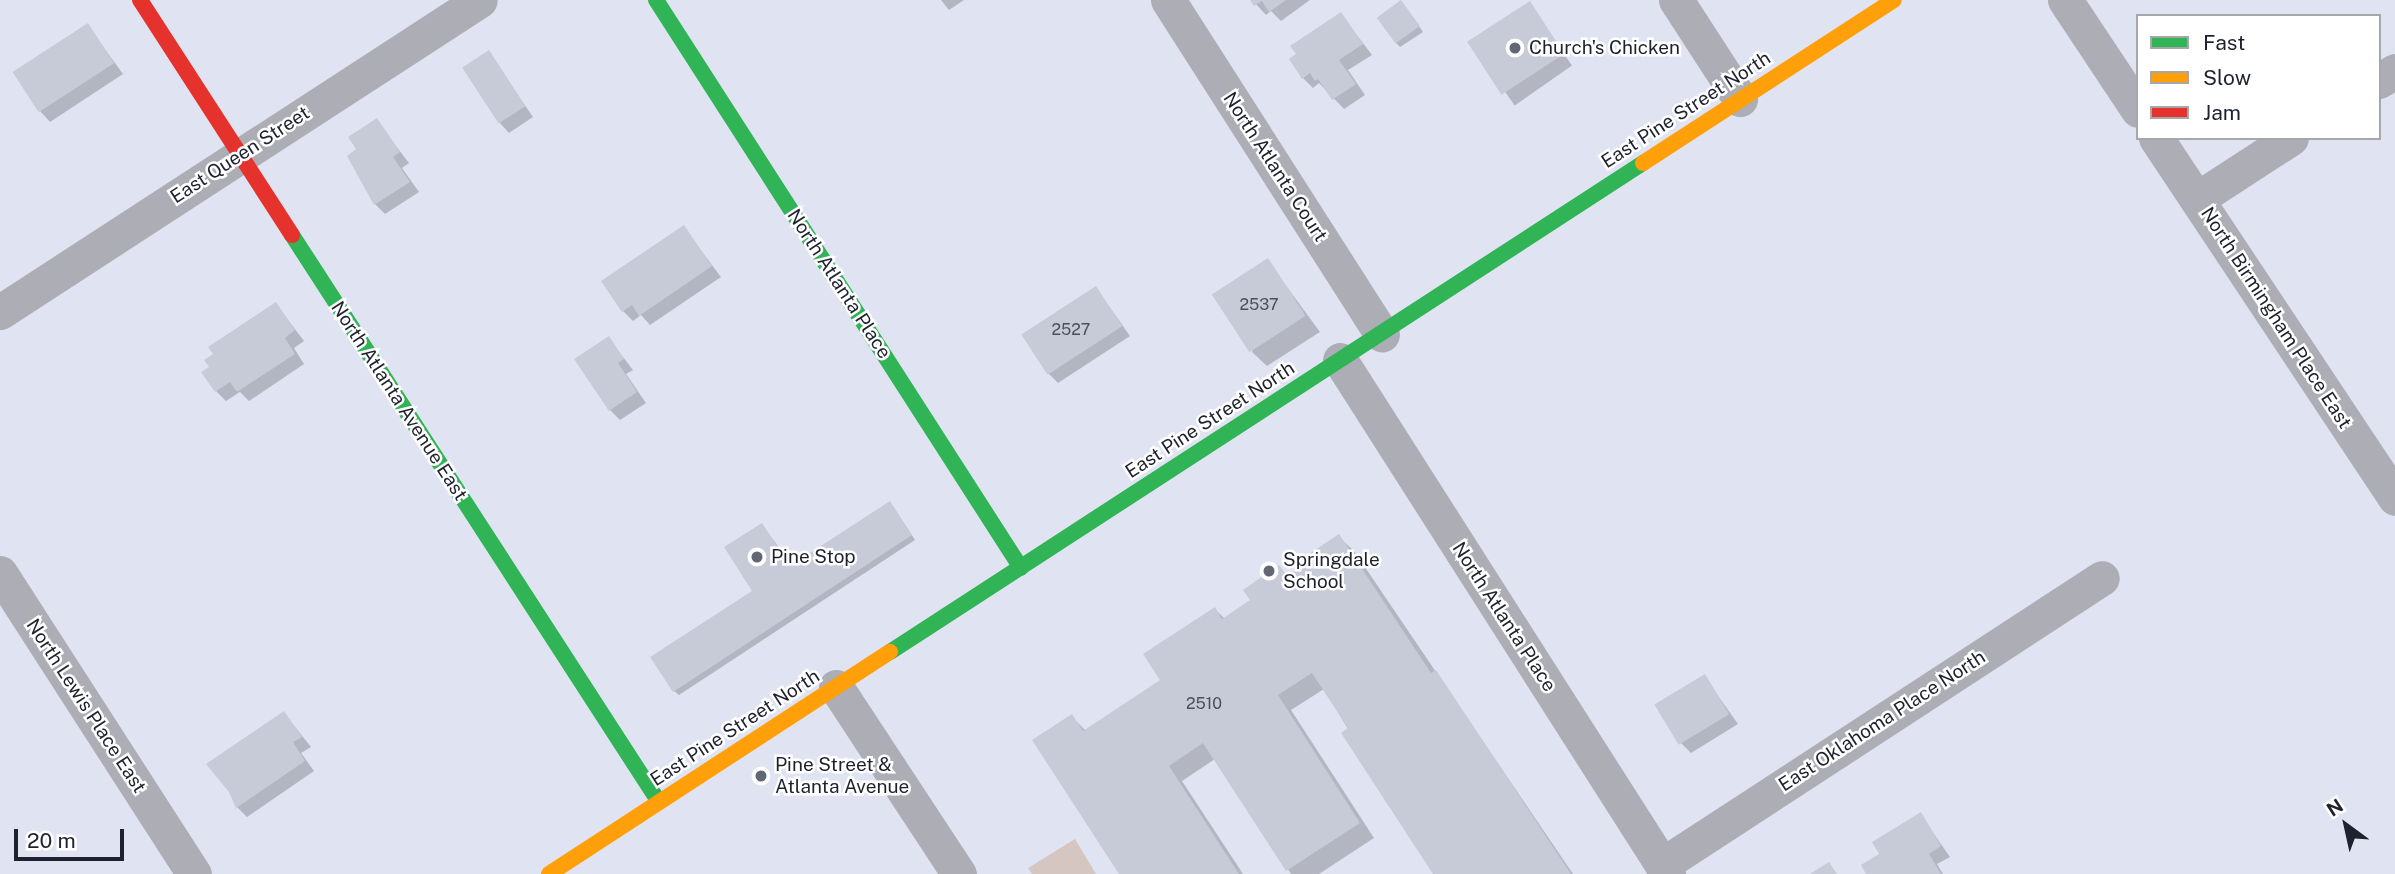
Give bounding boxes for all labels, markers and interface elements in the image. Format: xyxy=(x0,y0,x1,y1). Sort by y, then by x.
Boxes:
legend xyxy=(2136,14,2381,140)
text: Fast xyxy=(2203,30,2245,55)
place label: Church's Chicken xyxy=(1529,37,1680,59)
marker: Church's Chicken xyxy=(1507,40,1523,56)
street label: East Pine Street North xyxy=(1597,47,1775,173)
text: Slow xyxy=(2203,65,2251,90)
street label: North Atlanta Court xyxy=(1218,88,1332,246)
text: Jam xyxy=(2203,100,2241,125)
street label: East Queen Street xyxy=(166,102,314,208)
street label: North Birmingham Place East xyxy=(2196,203,2356,433)
street label: North Atlanta Place xyxy=(782,205,896,363)
house number: 2537 xyxy=(1239,295,1279,315)
street label: North Atlanta Avenue East xyxy=(326,297,472,505)
house number: 2527 xyxy=(1052,320,1090,340)
street label: East Pine Street North xyxy=(1121,357,1299,483)
street label: North Atlanta Place xyxy=(1447,538,1561,696)
place label: Pine Stop xyxy=(771,546,856,568)
marker: Pine Stop xyxy=(749,549,765,565)
place label: Springdale School xyxy=(1283,549,1380,593)
marker: Springdale School xyxy=(1261,563,1277,579)
street label: North Lewis Place East xyxy=(21,615,151,797)
street label: East Oklahoma Place North xyxy=(1774,646,1990,796)
street label: East Pine Street North xyxy=(646,665,824,791)
house number: 2510 xyxy=(1186,694,1222,714)
place label: Pine Street & Atlanta Avenue xyxy=(775,754,909,798)
marker: Pine Street & Atlanta Avenue xyxy=(753,768,769,784)
north arrow xyxy=(2311,790,2381,860)
text: N xyxy=(2322,794,2347,821)
scale bar xyxy=(18,814,128,858)
text: 20 m xyxy=(27,828,76,853)

